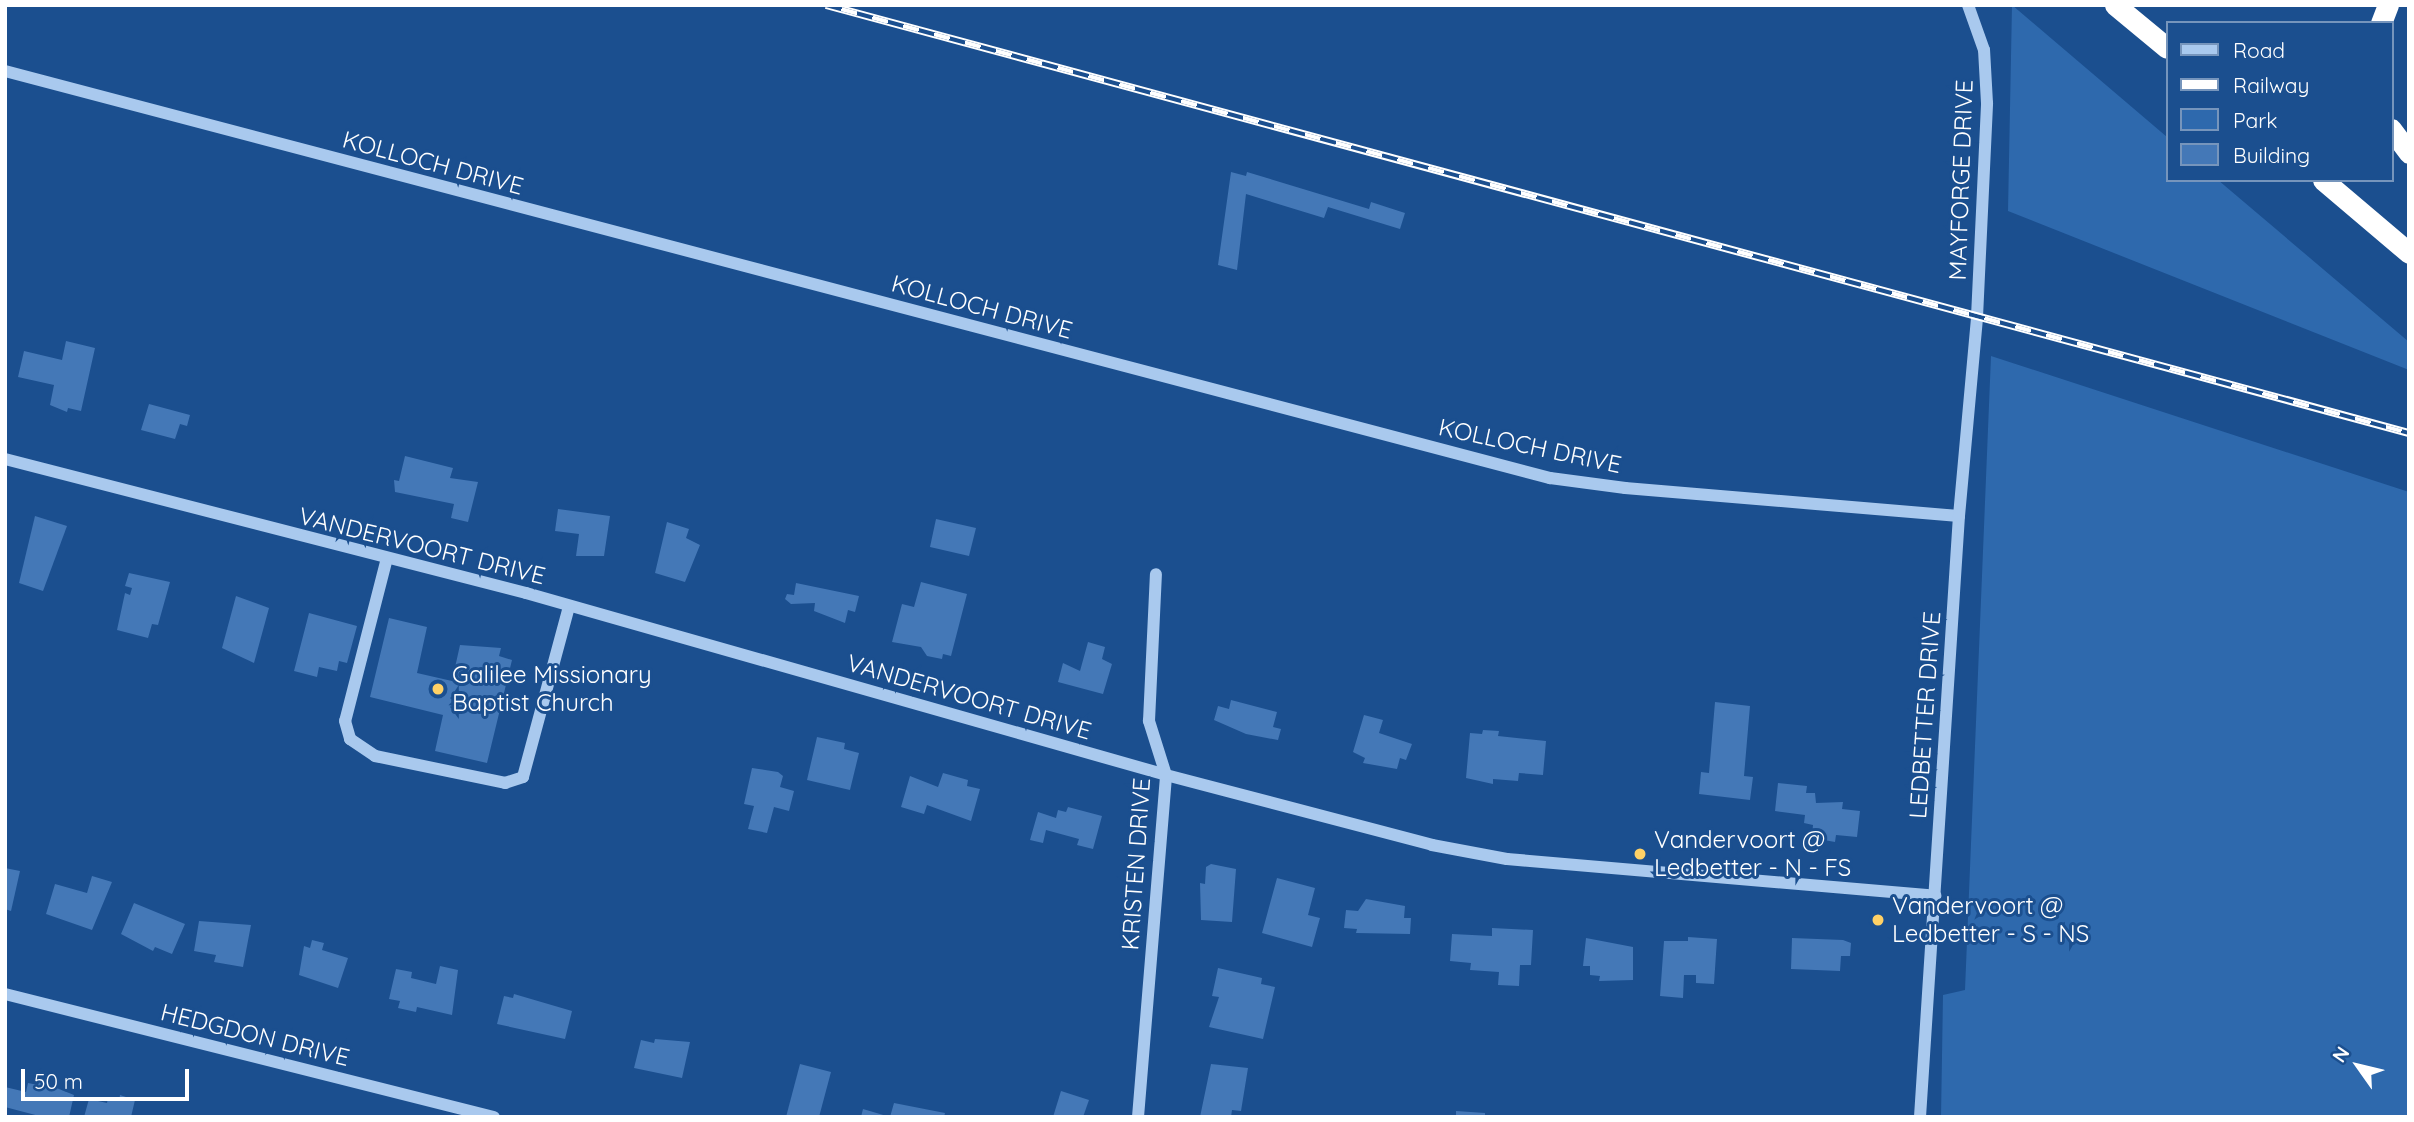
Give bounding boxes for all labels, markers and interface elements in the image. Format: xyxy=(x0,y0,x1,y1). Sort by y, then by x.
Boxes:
legend xyxy=(2166,21,2393,182)
text: Road xyxy=(2233,37,2285,63)
text: Railway xyxy=(2233,72,2309,98)
street label: MAYFORGE DRIVE xyxy=(1943,79,1979,281)
text: Park xyxy=(2233,107,2277,133)
street label: KOLLOCH DRIVE xyxy=(339,125,527,201)
text: Building xyxy=(2233,142,2310,168)
street label: KOLLOCH DRIVE xyxy=(888,269,1076,345)
street label: KOLLOCH DRIVE xyxy=(1436,413,1624,479)
street label: VANDERVOORT DRIVE xyxy=(296,501,548,591)
street label: LEDBETTER DRIVE xyxy=(1903,610,1947,820)
street label: VANDERVOORT DRIVE xyxy=(843,648,1095,746)
place label: Galilee Missionary Baptist Church xyxy=(452,661,652,717)
marker: Galilee Missionary Baptist Church xyxy=(430,681,446,697)
street label: KRISTEN DRIVE xyxy=(1116,777,1156,951)
place label: Vandervoort @ Ledbetter - N - FS xyxy=(1654,826,1851,882)
marker: Vandervoort @ Ledbetter - N - FS xyxy=(1632,846,1648,862)
place label: Vandervoort @ Ledbetter - S - NS xyxy=(1892,892,2089,948)
marker: Vandervoort @ Ledbetter - S - NS xyxy=(1870,912,1886,928)
street label: HEDGDON DRIVE xyxy=(158,998,352,1072)
north arrow xyxy=(2323,1031,2393,1101)
text: N xyxy=(2327,1042,2354,1067)
scale bar xyxy=(24,1056,192,1100)
text: 50 m xyxy=(34,1068,83,1094)

